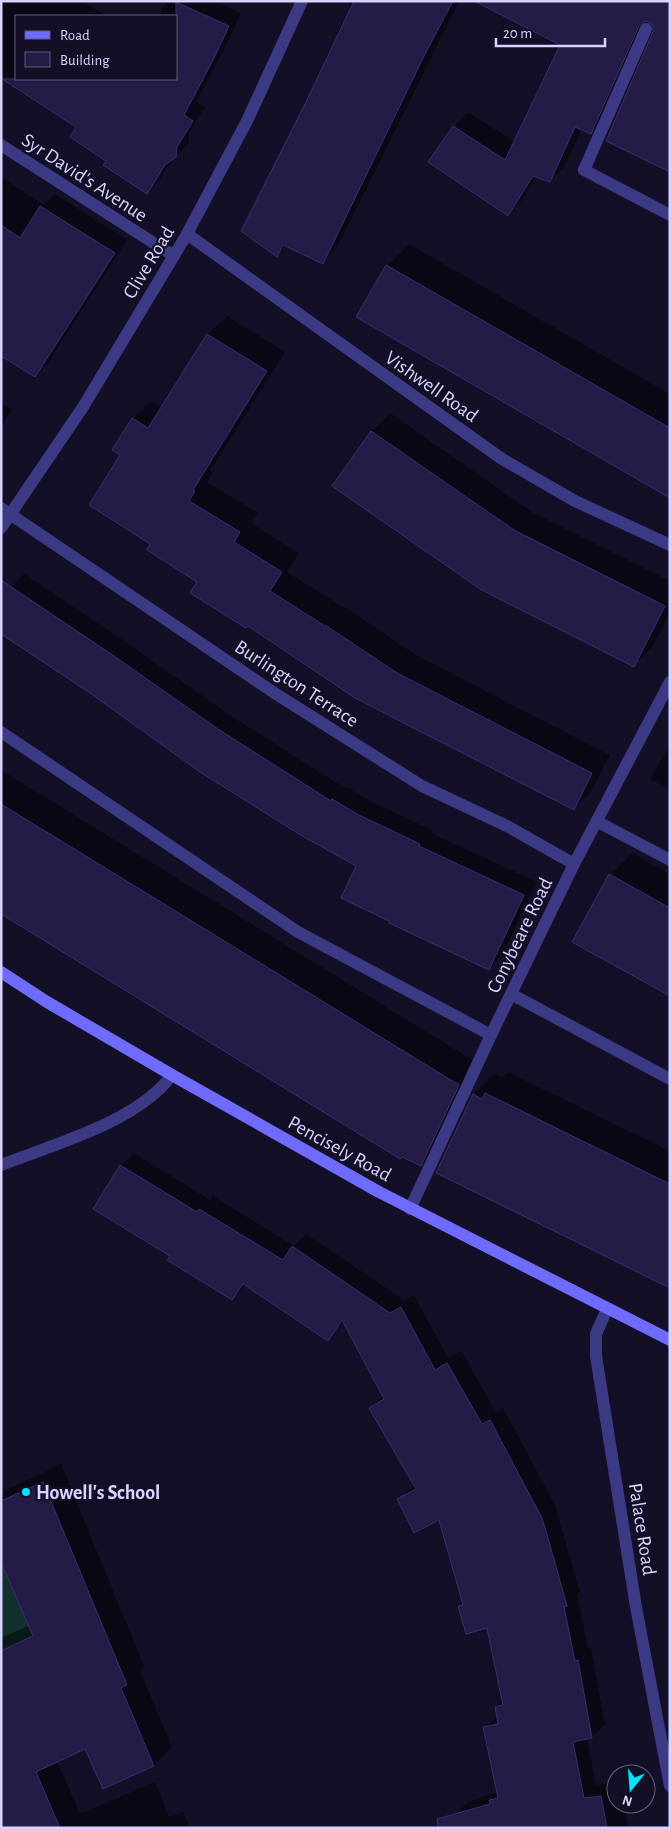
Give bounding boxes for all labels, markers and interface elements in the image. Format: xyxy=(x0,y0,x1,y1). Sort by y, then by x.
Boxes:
legend xyxy=(15,15,178,80)
scale bar xyxy=(496,15,605,47)
text: 20 m xyxy=(503,26,532,41)
text: Road xyxy=(60,28,90,43)
text: Building xyxy=(60,53,110,68)
street label: Syr David's Avenue xyxy=(18,130,151,226)
street label: Clive Road xyxy=(120,223,178,302)
street label: Vishwell Road xyxy=(381,347,482,426)
street label: Burlington Terrace xyxy=(231,637,362,731)
street label: Conybeare Road xyxy=(483,875,556,996)
street label: Pencisely Road xyxy=(284,1112,395,1185)
street label: Palace Road xyxy=(625,1482,659,1577)
place label: Howell's School xyxy=(36,1483,160,1503)
marker: Howell's School xyxy=(20,1486,32,1498)
north arrow xyxy=(606,1764,656,1814)
text: N xyxy=(621,1792,634,1809)

